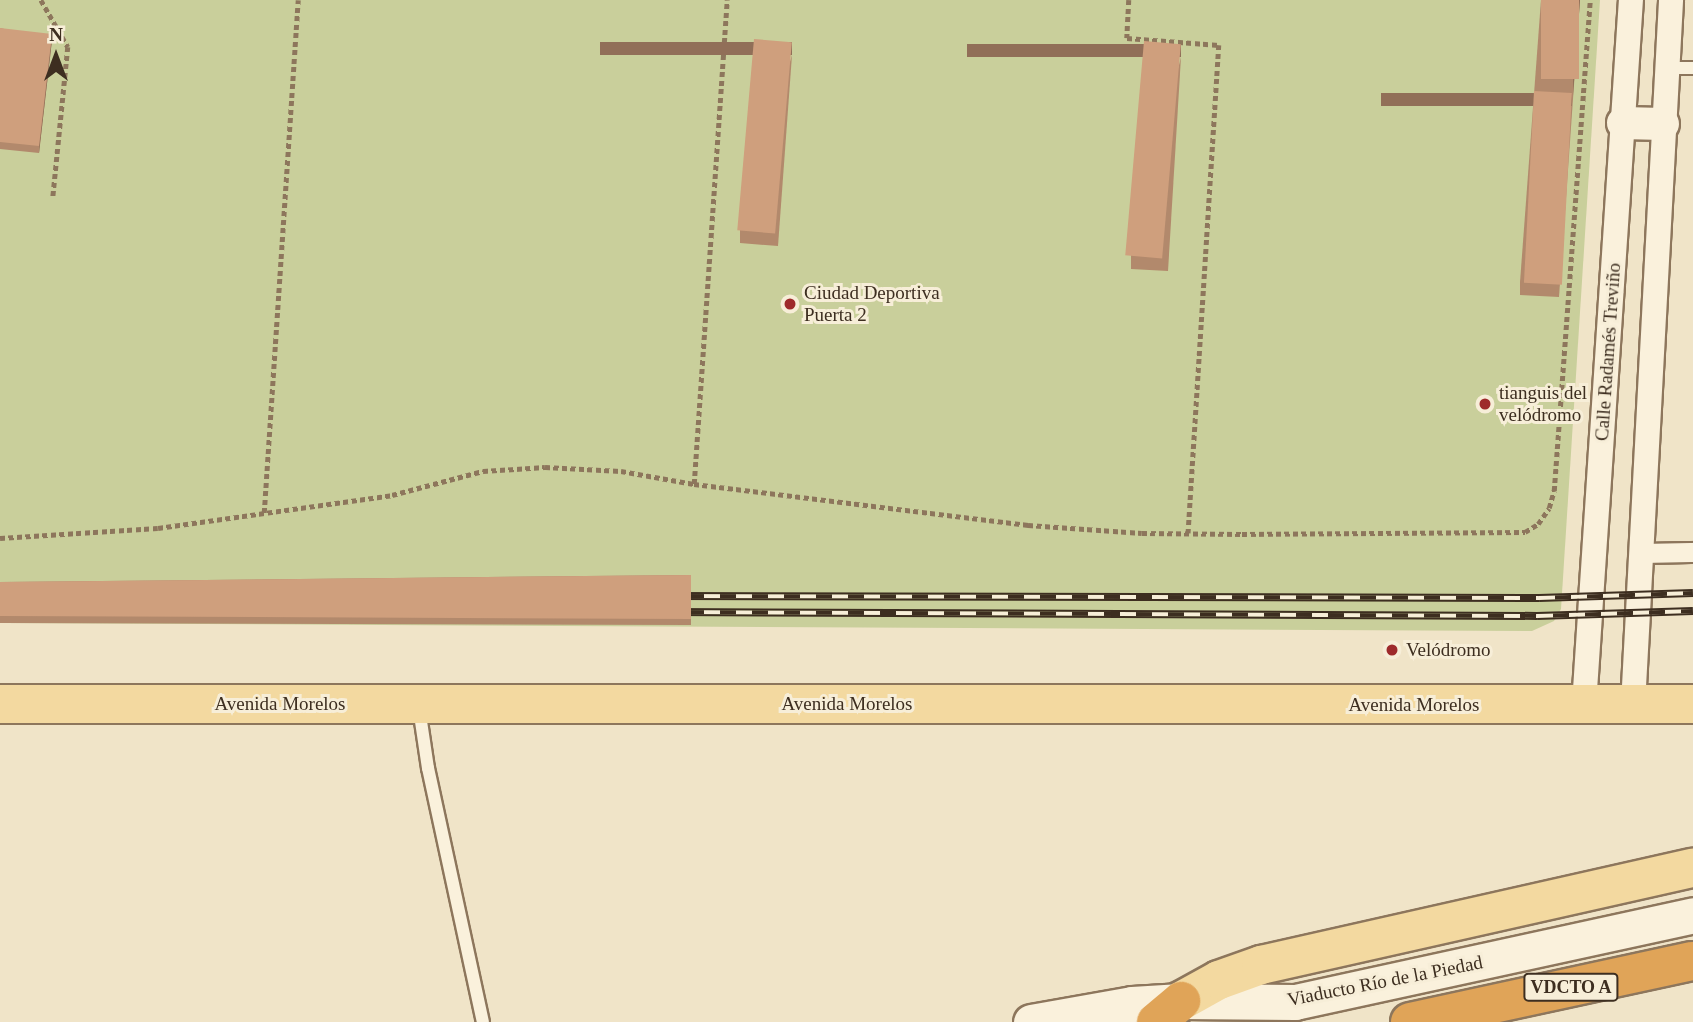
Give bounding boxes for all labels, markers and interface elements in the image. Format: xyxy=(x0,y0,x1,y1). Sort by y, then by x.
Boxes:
north arrow xyxy=(21,21,91,91)
text: N xyxy=(49,24,63,45)
street label: Calle Radamés Treviño xyxy=(1590,262,1626,442)
place label: Ciudad Deportiva Puerta 2 xyxy=(804,282,940,326)
marker: Ciudad Deportiva Puerta 2 xyxy=(782,296,798,312)
place label: tianguis del velódromo xyxy=(1499,382,1587,426)
marker: tianguis del velódromo xyxy=(1477,396,1493,412)
place label: Velódromo xyxy=(1406,639,1490,661)
marker: Velódromo xyxy=(1384,642,1400,658)
street label: Avenida Morelos xyxy=(214,693,346,715)
street label: Avenida Morelos xyxy=(781,693,913,715)
street label: Avenida Morelos xyxy=(1348,694,1480,716)
street label: Viaducto Río de la Piedad xyxy=(1285,951,1485,1011)
road number: VDCTO A xyxy=(1522,972,1620,1002)

